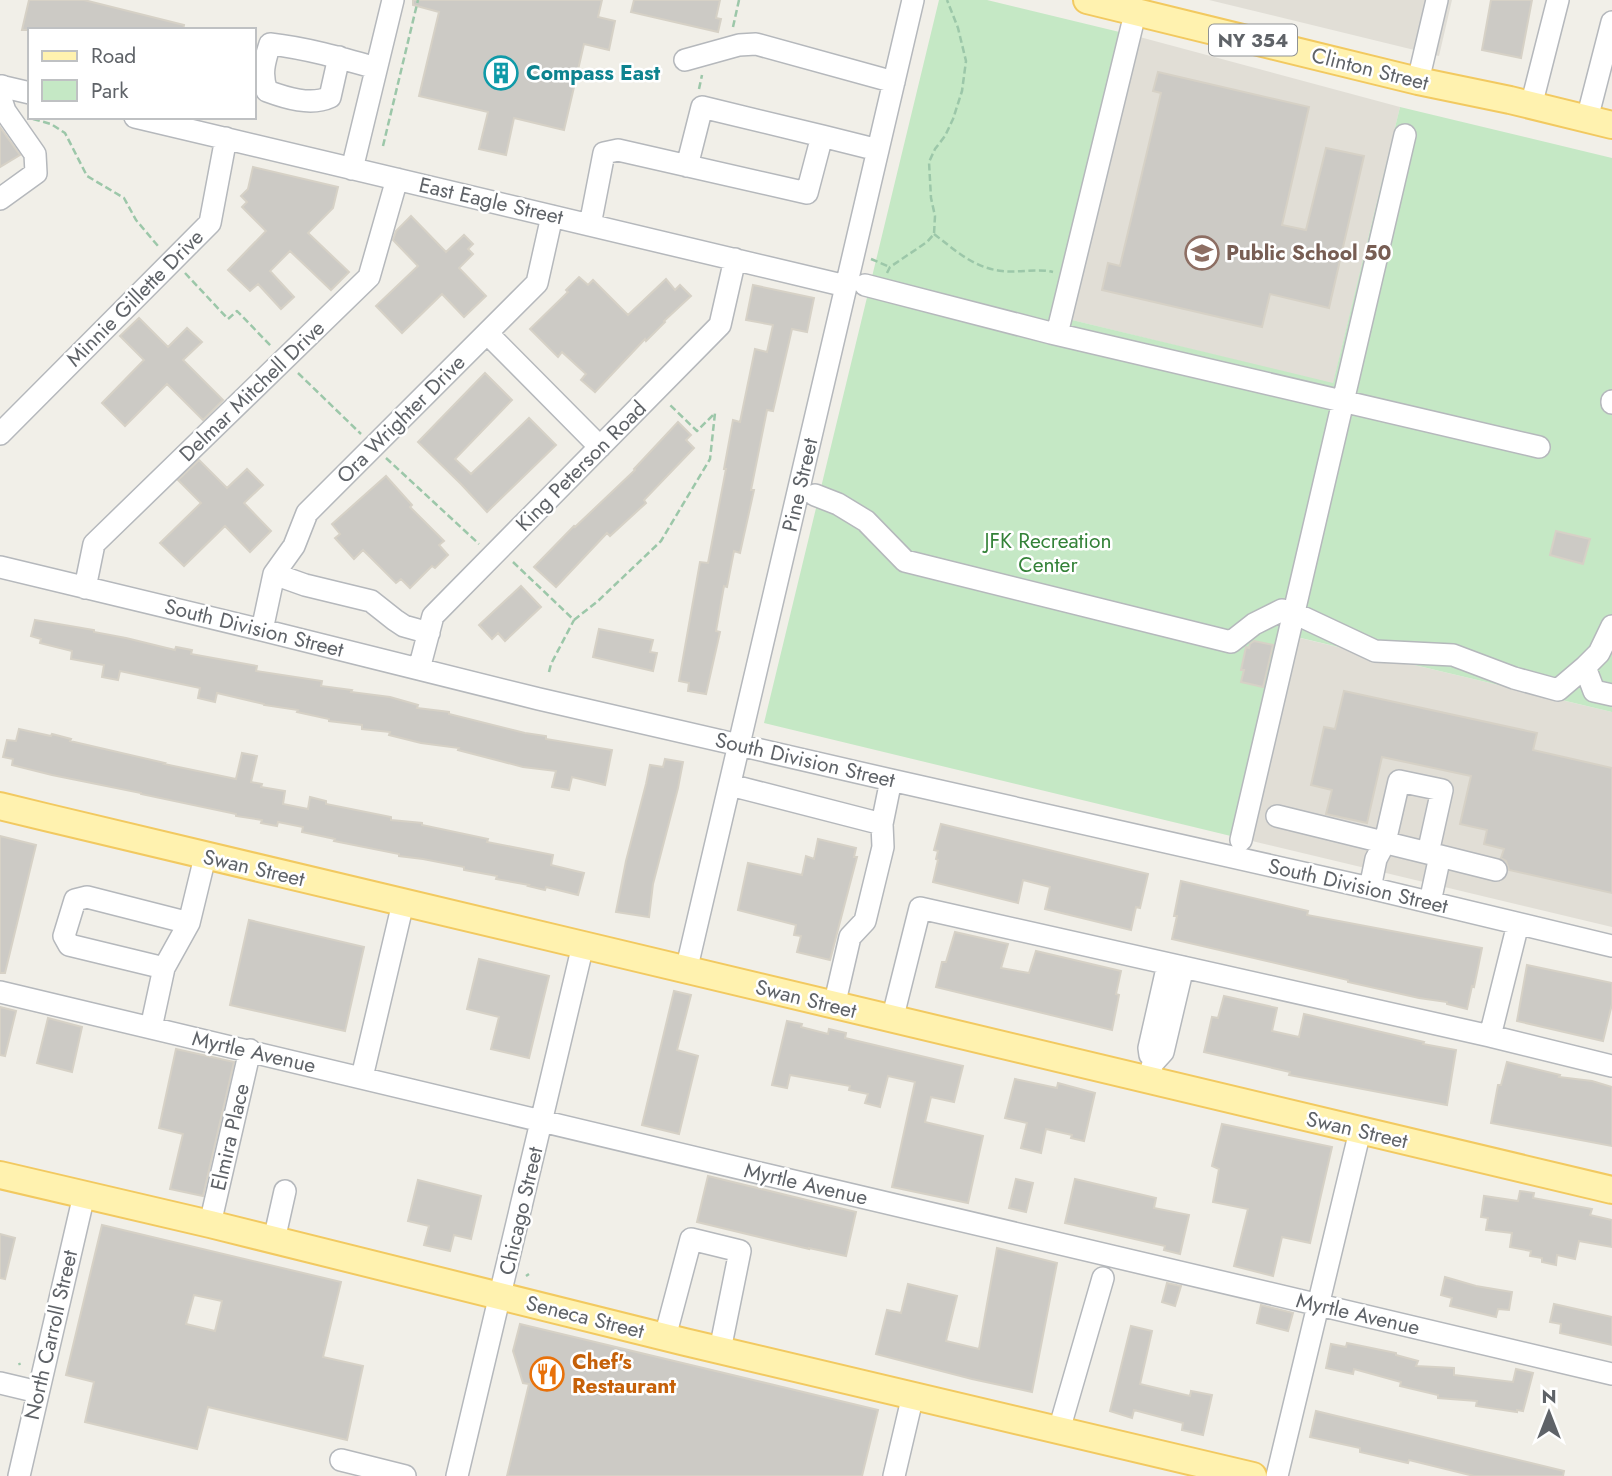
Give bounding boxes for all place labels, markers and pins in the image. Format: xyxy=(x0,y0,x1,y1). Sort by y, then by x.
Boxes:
building icon: Compass East xyxy=(482,54,520,92)
place label: Compass East xyxy=(526,58,661,88)
school or university icon: Public School 50 xyxy=(1183,234,1221,272)
place label: Public School 50 xyxy=(1226,238,1392,268)
place label: Chef's Restaurant xyxy=(572,1347,676,1401)
restaurant icon: Chef's Restaurant xyxy=(528,1355,566,1393)

